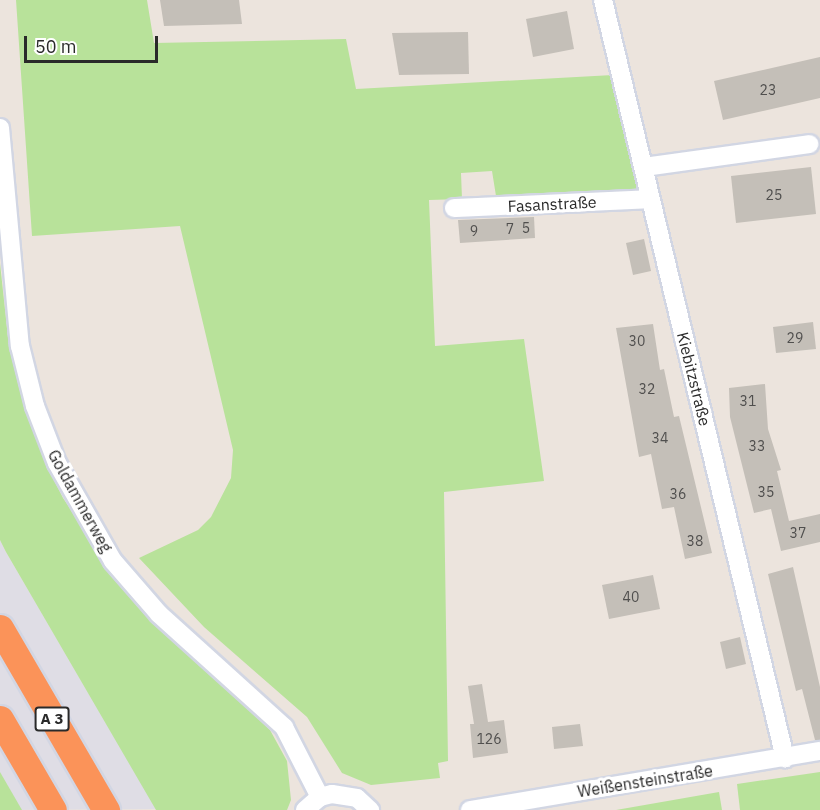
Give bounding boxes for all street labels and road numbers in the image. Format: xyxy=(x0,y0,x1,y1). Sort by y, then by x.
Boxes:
street label: Fasanstraße xyxy=(507,192,597,216)
street label: Kiebitzstraße xyxy=(673,330,715,428)
street label: Goldammerweg xyxy=(44,446,116,556)
road number: A 3 xyxy=(34,707,70,731)
street label: Weißensteinstraße xyxy=(576,761,714,801)

